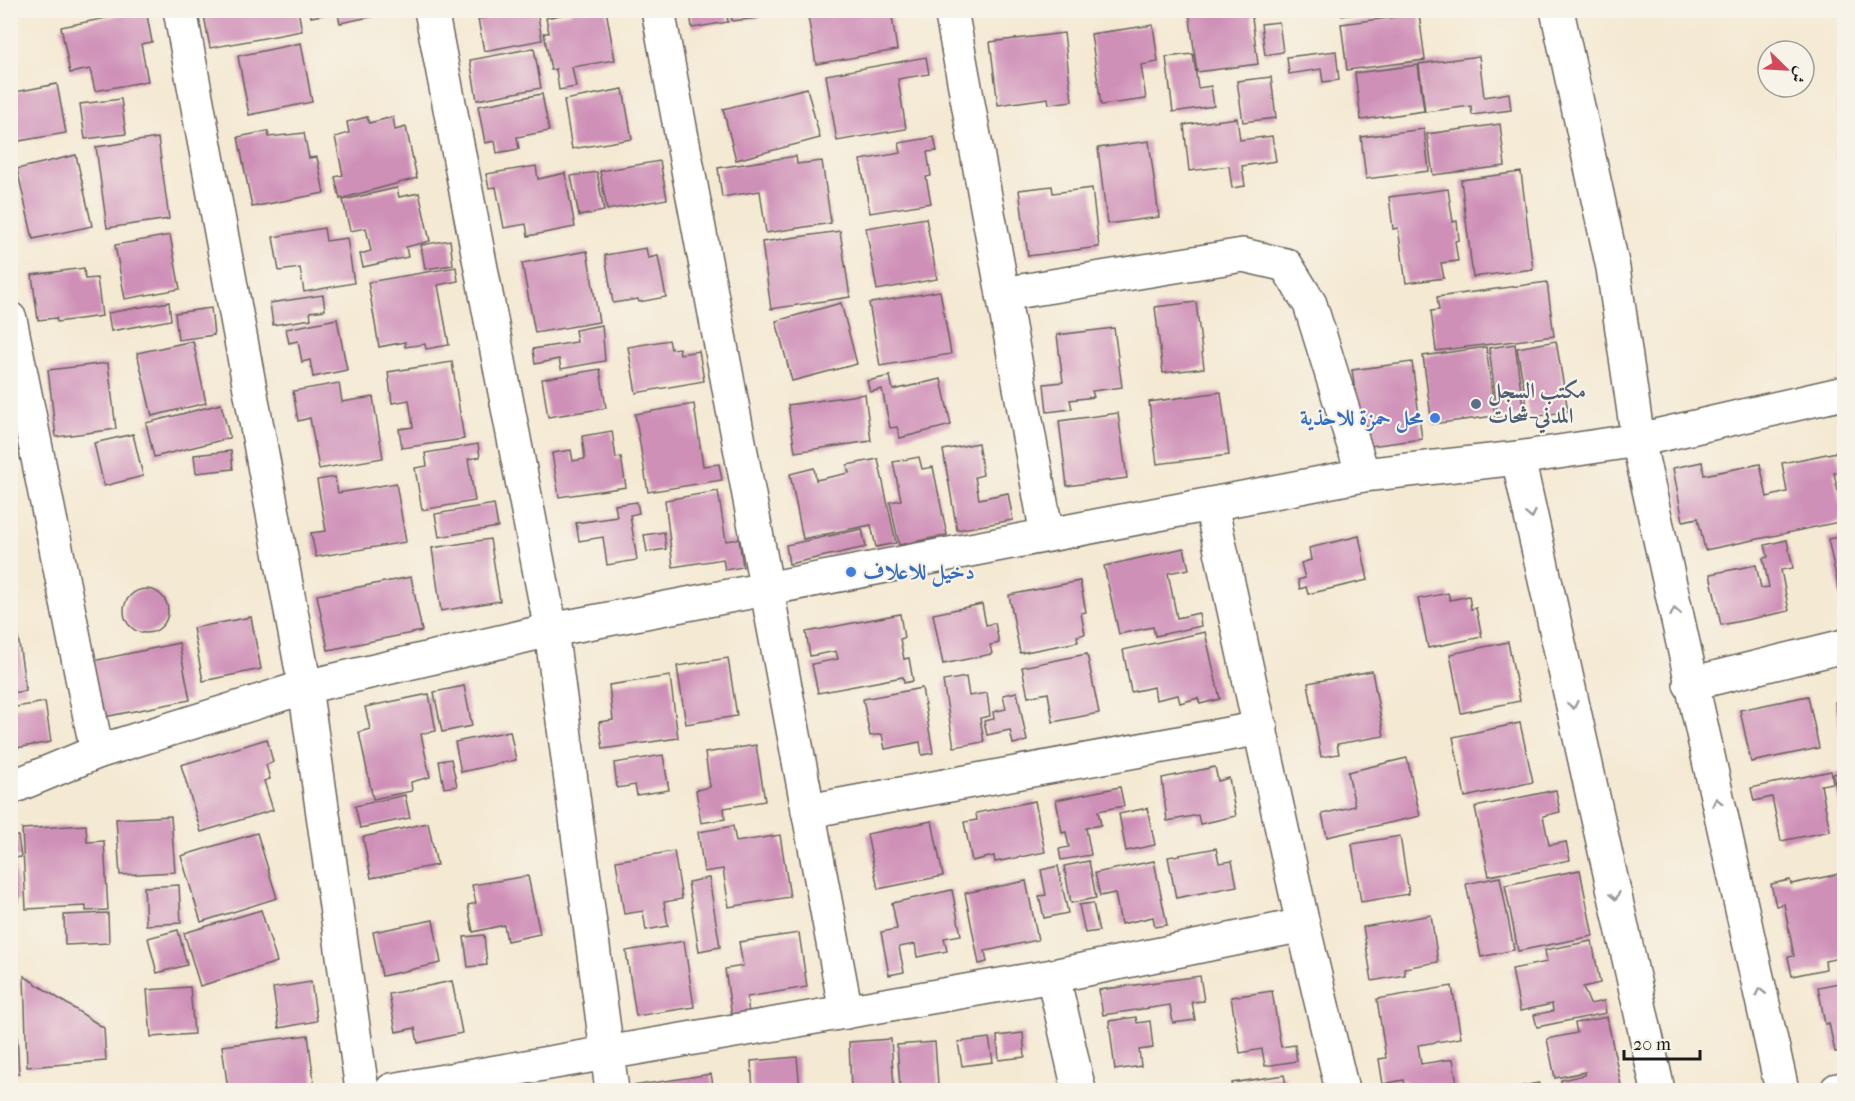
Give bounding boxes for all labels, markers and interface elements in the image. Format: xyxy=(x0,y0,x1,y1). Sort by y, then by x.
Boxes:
north arrow xyxy=(1756,39,1816,99)
text: ش xyxy=(1787,64,1811,86)
place label: مكتب السجل المدني-شحات xyxy=(1488,378,1586,434)
marker: مكتب السجل المدني-شحات xyxy=(1469,397,1483,411)
place label: محل حمزة للاحذية xyxy=(1300,405,1424,433)
marker: محل حمزة للاحذية xyxy=(1428,411,1442,425)
one-way arrow xyxy=(1524,510,1537,520)
place label: دخيل للاعلاف xyxy=(863,559,975,587)
marker: دخيل للاعلاف xyxy=(844,565,858,579)
one-way arrow xyxy=(1669,607,1682,617)
one-way arrow xyxy=(1566,700,1579,710)
one-way arrow xyxy=(1711,798,1724,808)
one-way arrow xyxy=(1608,891,1621,901)
one-way arrow xyxy=(1754,988,1767,998)
scale bar xyxy=(1624,1023,1700,1061)
text: 20 m xyxy=(1633,1034,1671,1055)

